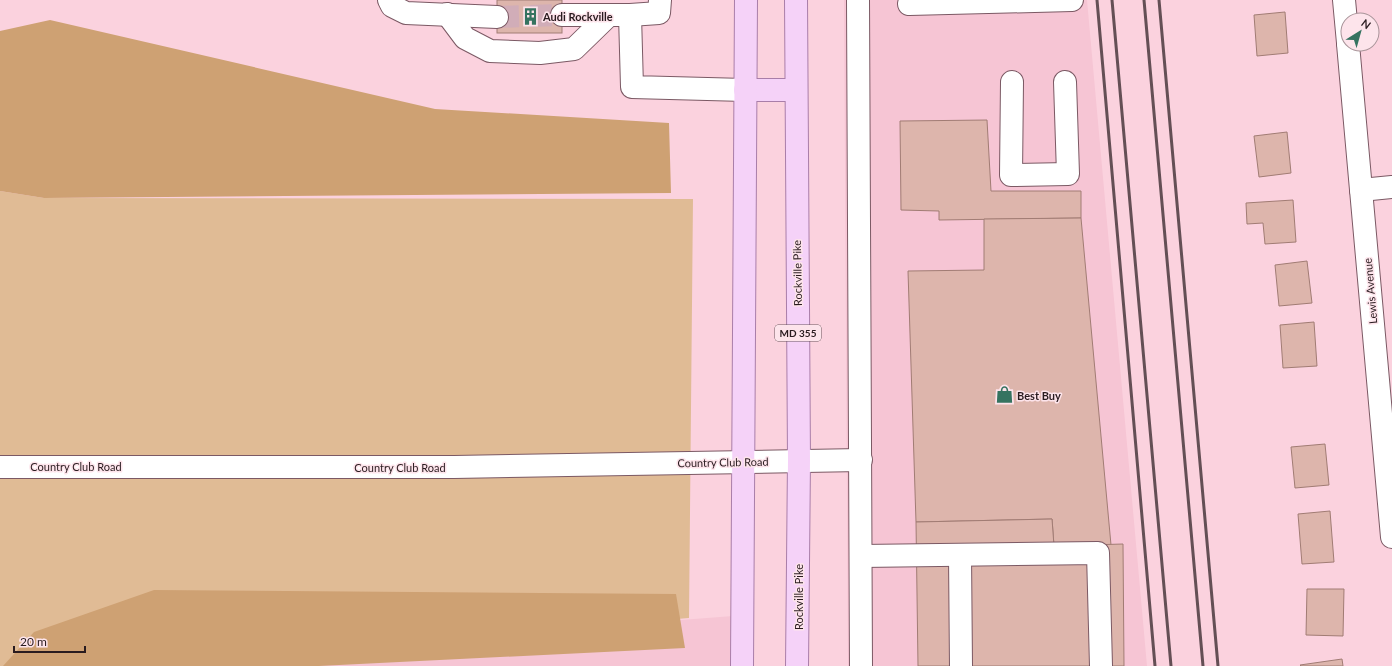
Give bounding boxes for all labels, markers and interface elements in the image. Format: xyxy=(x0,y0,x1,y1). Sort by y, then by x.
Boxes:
building icon: Audi Rockville xyxy=(520,6,540,26)
place label: Audi Rockville xyxy=(542,10,613,23)
north arrow xyxy=(1340,12,1380,52)
text: N xyxy=(1359,16,1374,31)
street label: Rockville Pike xyxy=(790,240,804,306)
street label: Lewis Avenue xyxy=(1361,257,1379,324)
road number: MD 355 xyxy=(775,325,821,341)
shop icon: Best Buy xyxy=(994,385,1014,405)
place label: Best Buy xyxy=(1017,389,1061,402)
street label: Country Club Road xyxy=(677,455,769,469)
street label: Country Club Road xyxy=(30,460,122,473)
street label: Country Club Road xyxy=(354,461,446,474)
street label: Rockville Pike xyxy=(792,564,805,630)
scale bar xyxy=(14,628,85,654)
text: 20 m xyxy=(20,634,47,649)

